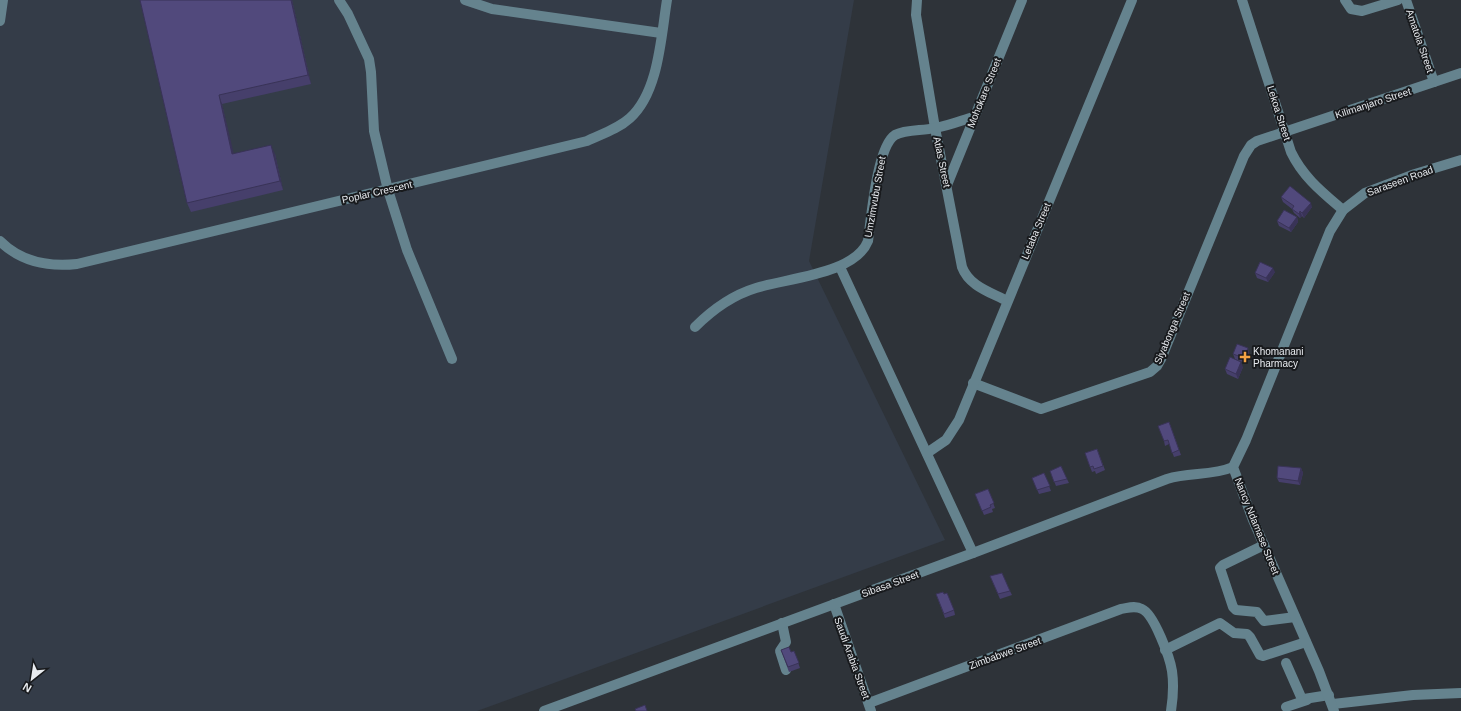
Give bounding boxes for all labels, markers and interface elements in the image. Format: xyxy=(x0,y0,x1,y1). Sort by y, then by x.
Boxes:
street label: Amatola Street xyxy=(1404,8,1436,74)
street label: Mohokare Street xyxy=(965,56,1003,129)
street label: Lekoa Street xyxy=(1265,84,1293,142)
street label: Kilimanjaro Street xyxy=(1334,86,1412,120)
street label: Atlas Street xyxy=(931,136,953,189)
street label: Umzimvubu Street xyxy=(862,155,888,238)
street label: Saraseen Road xyxy=(1365,164,1435,198)
street label: Poplar Crescent xyxy=(341,179,413,205)
street label: Letaba Street xyxy=(1019,201,1053,261)
street label: Siyabonga Street xyxy=(1152,290,1192,365)
place label: Khomanani Pharmacy xyxy=(1253,346,1304,369)
marker: Khomanani Pharmacy xyxy=(1240,352,1250,362)
street label: Nancy Ndamase Street xyxy=(1233,476,1282,576)
street label: Sibasa Street xyxy=(860,568,920,599)
street label: Saudi Arabia Street xyxy=(832,616,872,701)
street label: Zimbabwe Street xyxy=(968,635,1043,671)
north arrow xyxy=(12,659,52,699)
text: N xyxy=(21,680,33,695)

